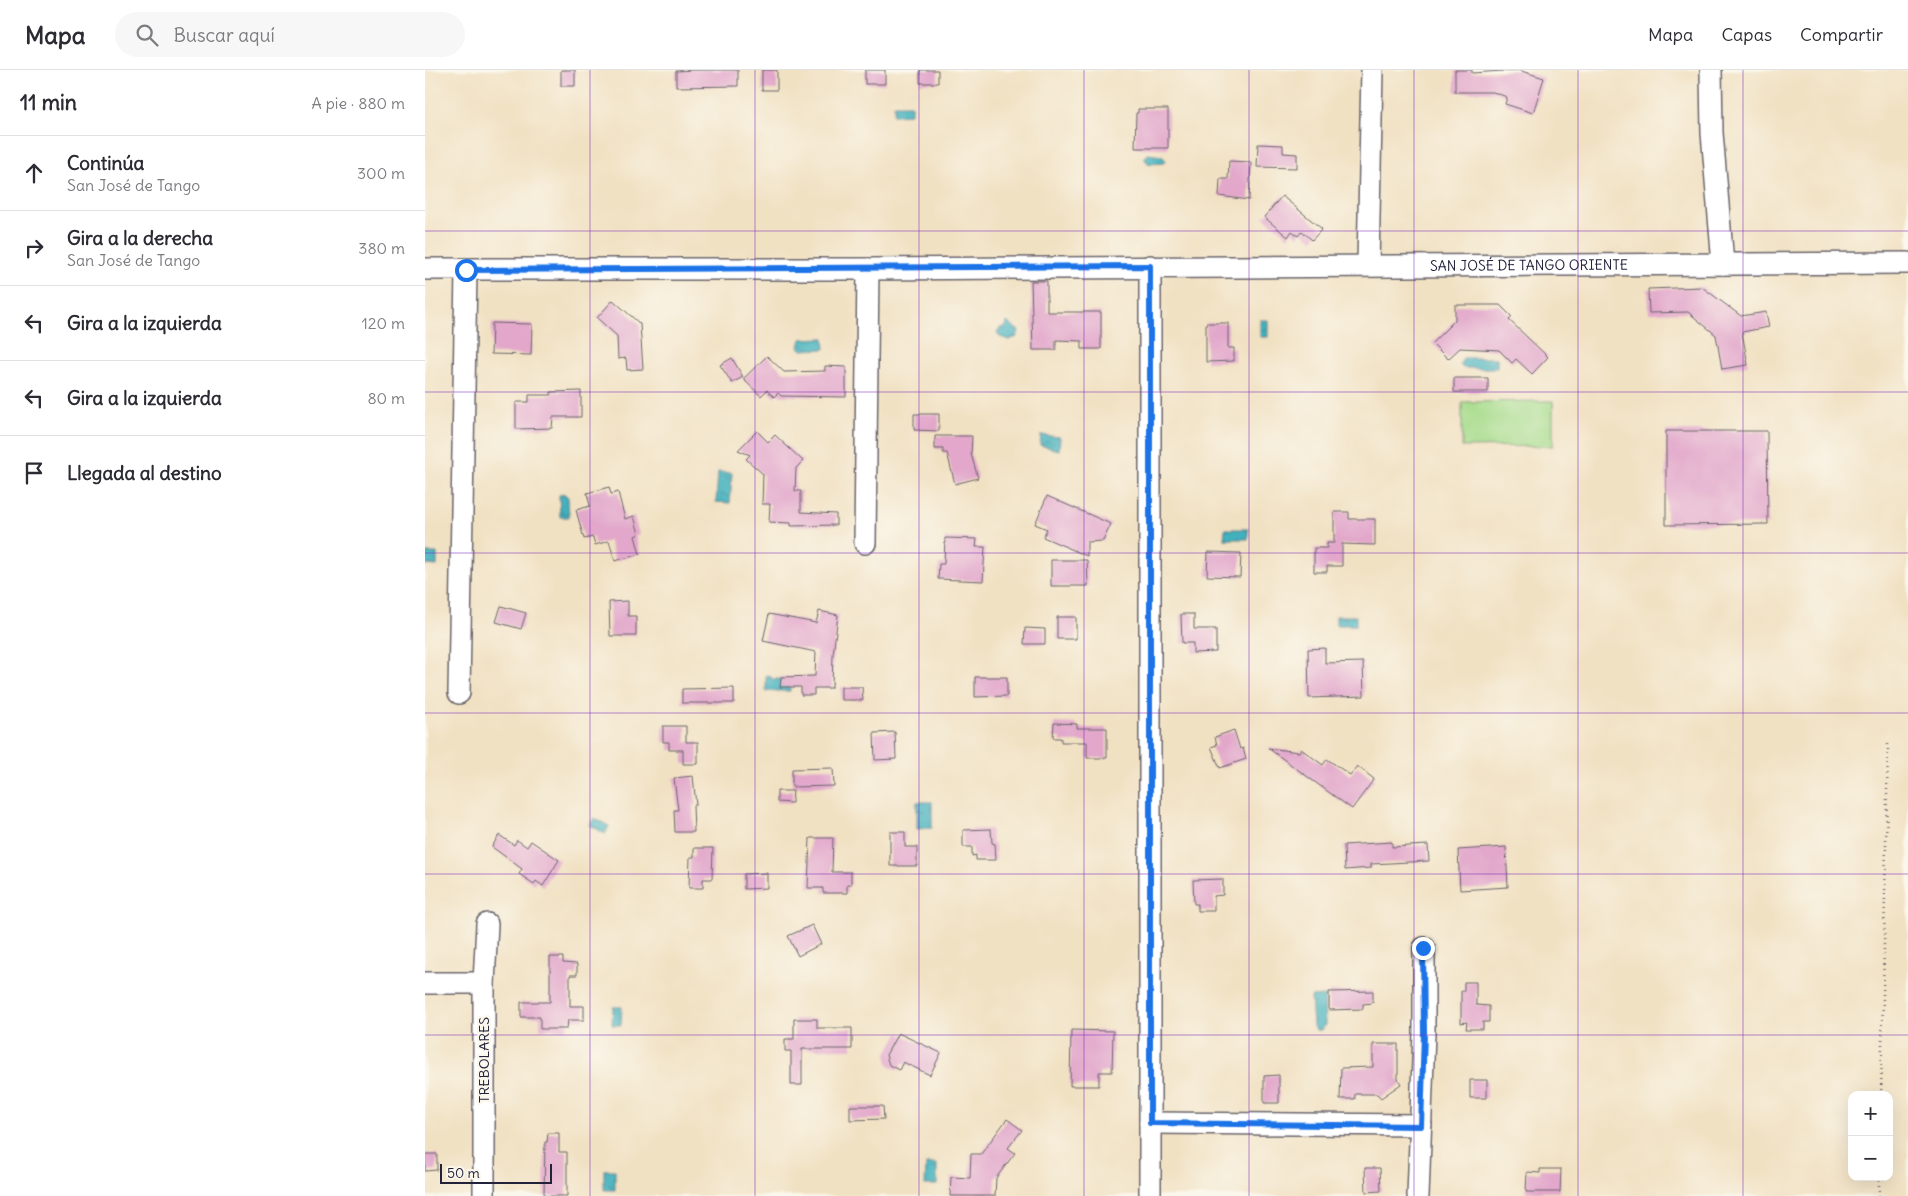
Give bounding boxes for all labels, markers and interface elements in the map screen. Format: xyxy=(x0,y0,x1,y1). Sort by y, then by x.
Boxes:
search box xyxy=(115,12,465,57)
text: Mapa xyxy=(25,20,85,50)
icon: search xyxy=(133,21,161,49)
text: Buscar aquí xyxy=(173,23,275,47)
text: Mapa xyxy=(1648,23,1693,46)
text: Capas xyxy=(1721,23,1772,46)
text: Compartir xyxy=(1800,23,1883,46)
text: 11 min xyxy=(20,89,77,116)
text: A pie · 880 m xyxy=(312,93,405,113)
text: Continúa xyxy=(67,151,144,175)
icon: ahead xyxy=(20,159,48,187)
text: 300 m xyxy=(357,163,405,183)
text: San José de Tango xyxy=(67,175,200,195)
text: Gira a la derecha xyxy=(67,226,213,250)
icon: right xyxy=(20,234,48,262)
text: 380 m xyxy=(358,238,405,258)
text: San José de Tango xyxy=(67,250,200,270)
street label: SAN JOSÉ DE TANGO ORIENTE xyxy=(1430,256,1628,275)
route start xyxy=(455,259,478,282)
icon: left xyxy=(20,309,48,337)
text: Gira a la izquierda xyxy=(67,311,222,335)
text: 120 m xyxy=(362,313,405,333)
icon: left xyxy=(20,384,48,412)
text: Gira a la izquierda xyxy=(67,386,222,410)
text: 80 m xyxy=(367,388,405,408)
icon: arrive xyxy=(20,459,48,487)
text: Llegada al destino xyxy=(67,461,222,485)
route end xyxy=(1412,937,1435,960)
street label: TREBOLARES xyxy=(475,1017,493,1103)
map controls xyxy=(1848,1091,1893,1181)
button: + xyxy=(1848,1091,1893,1136)
button: − xyxy=(1848,1136,1893,1181)
scale bar xyxy=(440,1161,553,1184)
text: 50 m xyxy=(447,1164,480,1182)

